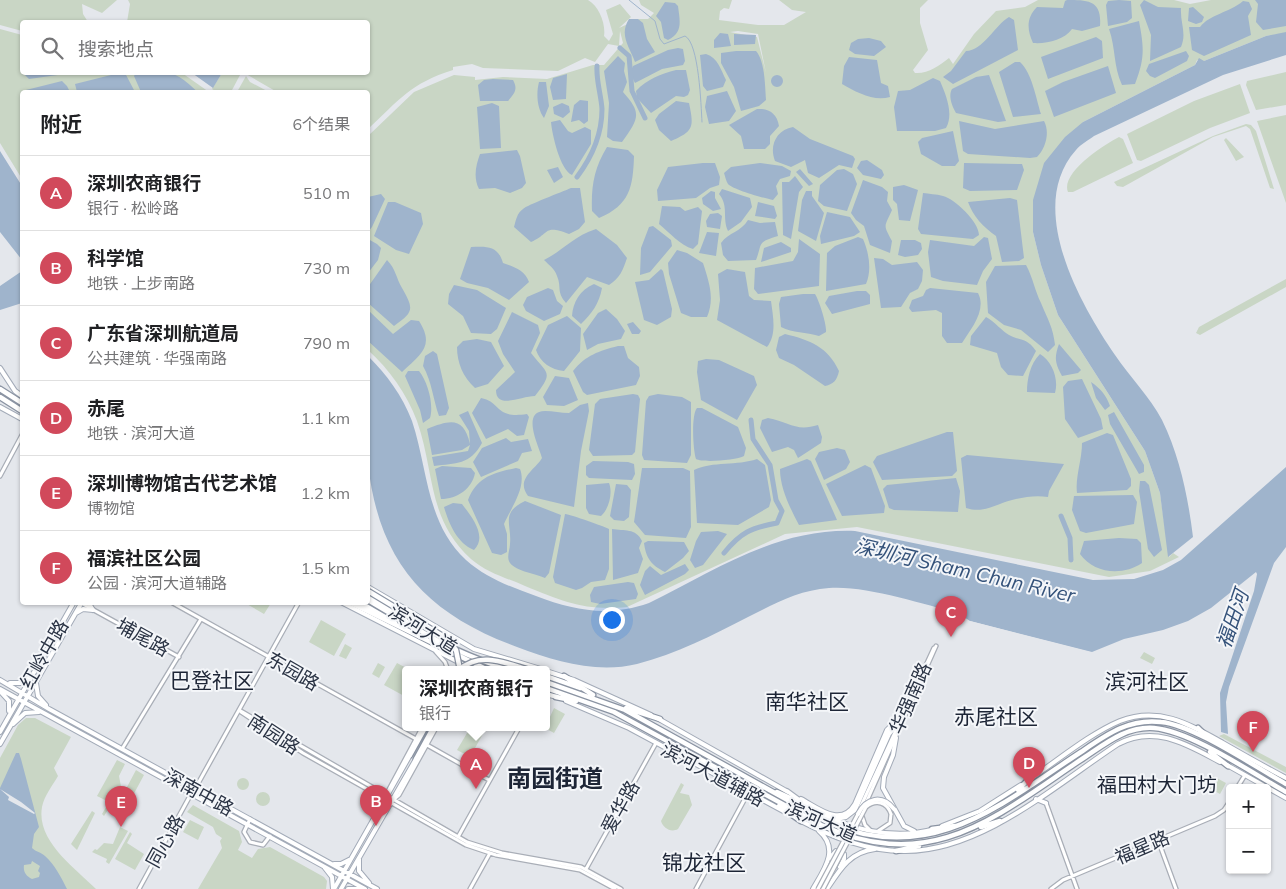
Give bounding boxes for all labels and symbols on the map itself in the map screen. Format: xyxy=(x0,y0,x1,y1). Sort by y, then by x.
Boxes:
water label: 深圳河 Sham Chun River xyxy=(852,532,1078,608)
water label: 福田河 xyxy=(1210,583,1255,651)
pin: C xyxy=(935,596,967,637)
street label: 滨河大道 xyxy=(384,599,462,659)
your location xyxy=(599,607,625,633)
street label: 埔尾路 xyxy=(112,613,174,661)
street label: 红岭中路 xyxy=(15,615,73,693)
street label: 东园路 xyxy=(262,646,324,696)
street label: 华强南路 xyxy=(884,658,936,738)
district label: 巴登社区 xyxy=(170,667,254,693)
district label: 滨河社区 xyxy=(1105,668,1189,694)
district label: 南华社区 xyxy=(765,688,849,714)
district label: 赤尾社区 xyxy=(954,703,1038,729)
street label: 南园路 xyxy=(244,708,304,760)
pin: F xyxy=(1237,711,1269,752)
street label: 滨河大道辅路 xyxy=(657,737,769,811)
pin: D xyxy=(1013,747,1045,788)
pin: A xyxy=(460,748,492,789)
street label: 深南中路 xyxy=(160,763,238,821)
district label: 南园街道 xyxy=(507,763,603,793)
district label: 福田村大门坊 xyxy=(1097,772,1217,797)
street label: 爱华路 xyxy=(596,776,644,838)
pin: B xyxy=(360,785,392,826)
pin: E xyxy=(105,786,137,827)
street label: 滨河大道 xyxy=(781,795,861,847)
street label: 同心路 xyxy=(141,810,189,872)
street label: 福星路 xyxy=(1111,825,1173,869)
district label: 锦龙社区 xyxy=(662,849,746,875)

